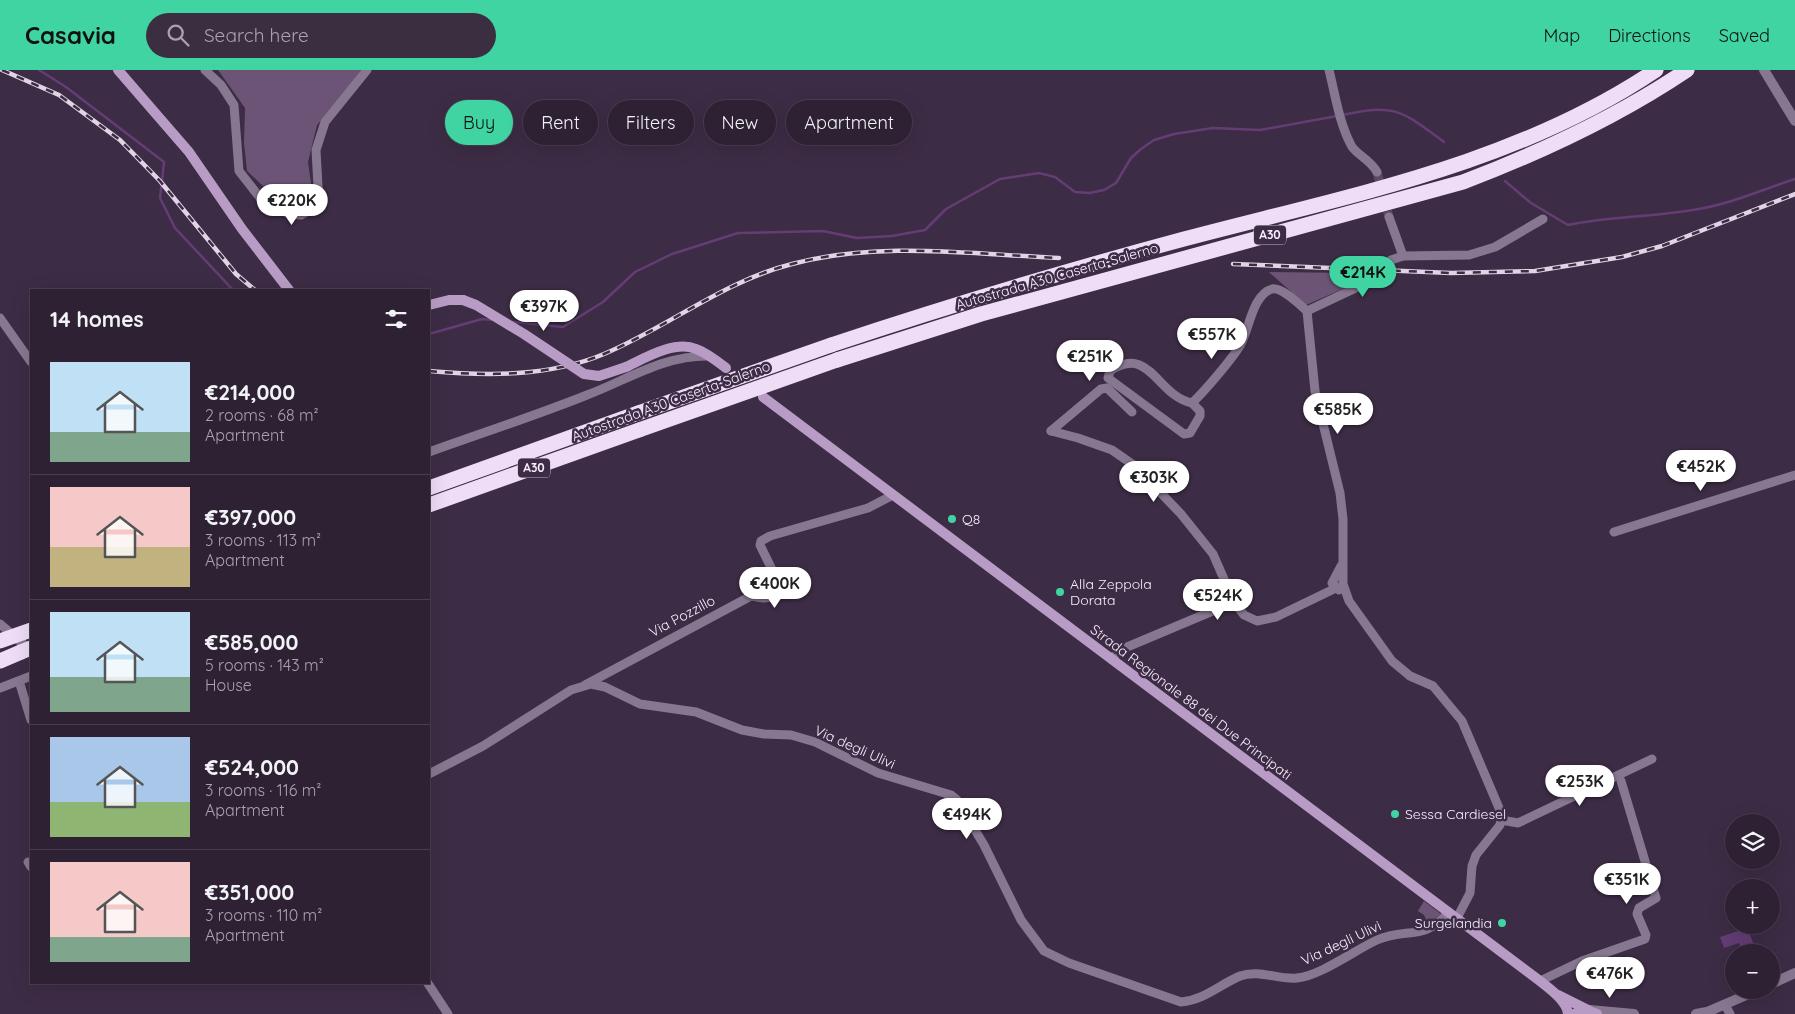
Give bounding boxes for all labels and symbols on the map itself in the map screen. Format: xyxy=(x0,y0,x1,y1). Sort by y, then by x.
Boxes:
pin: €220K xyxy=(257,184,327,226)
road number: A30 xyxy=(1254,226,1286,244)
street label: Autostrada A30 Caserta-Salerno xyxy=(954,238,1160,314)
pin: €214K xyxy=(1328,256,1398,298)
pin: €397K xyxy=(509,290,579,332)
pin: €557K xyxy=(1177,318,1247,360)
pin: €251K xyxy=(1055,340,1125,382)
street label: Autostrada A30 Caserta-Salerno xyxy=(569,357,773,445)
pin: €585K xyxy=(1303,392,1373,435)
pin: €452K xyxy=(1666,450,1736,492)
road number: A30 xyxy=(518,458,550,478)
pin: €303K xyxy=(1119,460,1189,503)
place label: Q8 xyxy=(962,510,980,528)
marker: Q8 xyxy=(946,513,958,525)
pin: €400K xyxy=(740,566,810,609)
place label: Alla Zeppola Dorata xyxy=(1070,575,1152,609)
pin: €524K xyxy=(1183,578,1253,621)
marker: Alla Zeppola Dorata xyxy=(1054,586,1066,598)
street label: Via Pozzillo xyxy=(646,591,718,641)
street label: Strada Regionale 88 dei Due Principati xyxy=(1087,620,1295,784)
street label: Via degli Ulivi xyxy=(812,721,898,773)
pin: €253K xyxy=(1545,764,1615,807)
pin: €494K xyxy=(932,798,1002,840)
place label: Sessa Cardiesel xyxy=(1405,805,1506,823)
marker: Sessa Cardiesel xyxy=(1389,808,1401,820)
pin: €351K xyxy=(1592,862,1662,905)
place label: Surgelandia xyxy=(1415,914,1492,932)
street label: Via degli Ulivi xyxy=(1298,917,1384,969)
marker: Surgelandia xyxy=(1496,917,1508,929)
pin: €476K xyxy=(1575,956,1645,999)

